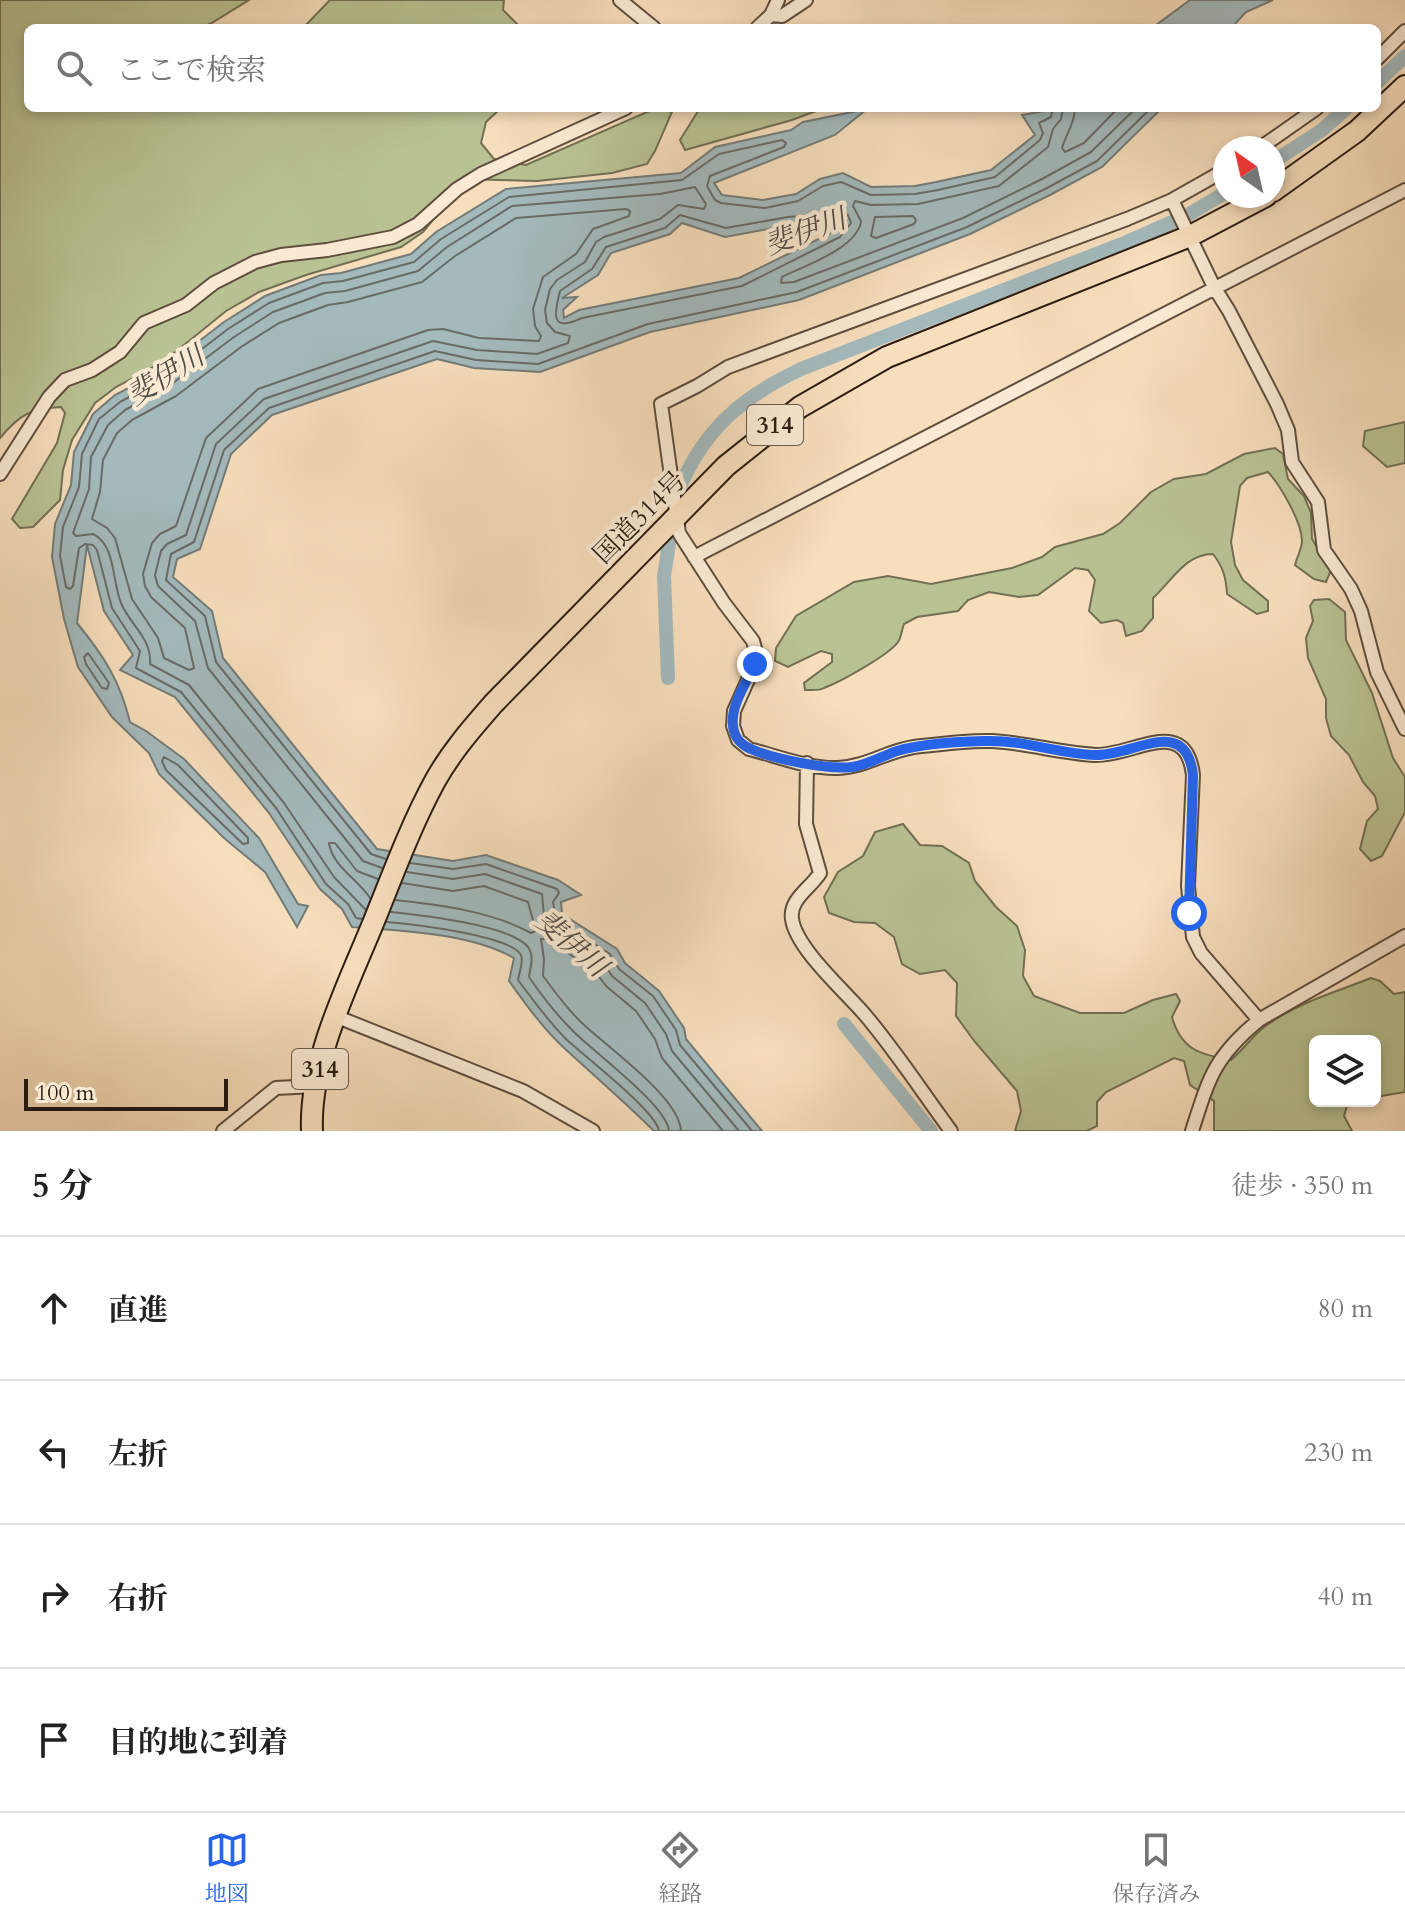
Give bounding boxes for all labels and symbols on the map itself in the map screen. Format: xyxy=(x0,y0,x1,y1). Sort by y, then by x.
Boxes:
north arrow xyxy=(1213,136,1285,208)
water label: 斐伊川 xyxy=(759,199,854,264)
water label: 斐伊川 xyxy=(120,336,214,414)
road number: 314 xyxy=(747,405,803,445)
street label: 国道314号 xyxy=(585,463,693,571)
route end xyxy=(737,646,773,682)
route start xyxy=(1171,895,1207,931)
water label: 斐伊川 xyxy=(527,902,618,988)
road number: 314 xyxy=(292,1049,348,1089)
scale bar xyxy=(24,1075,228,1111)

